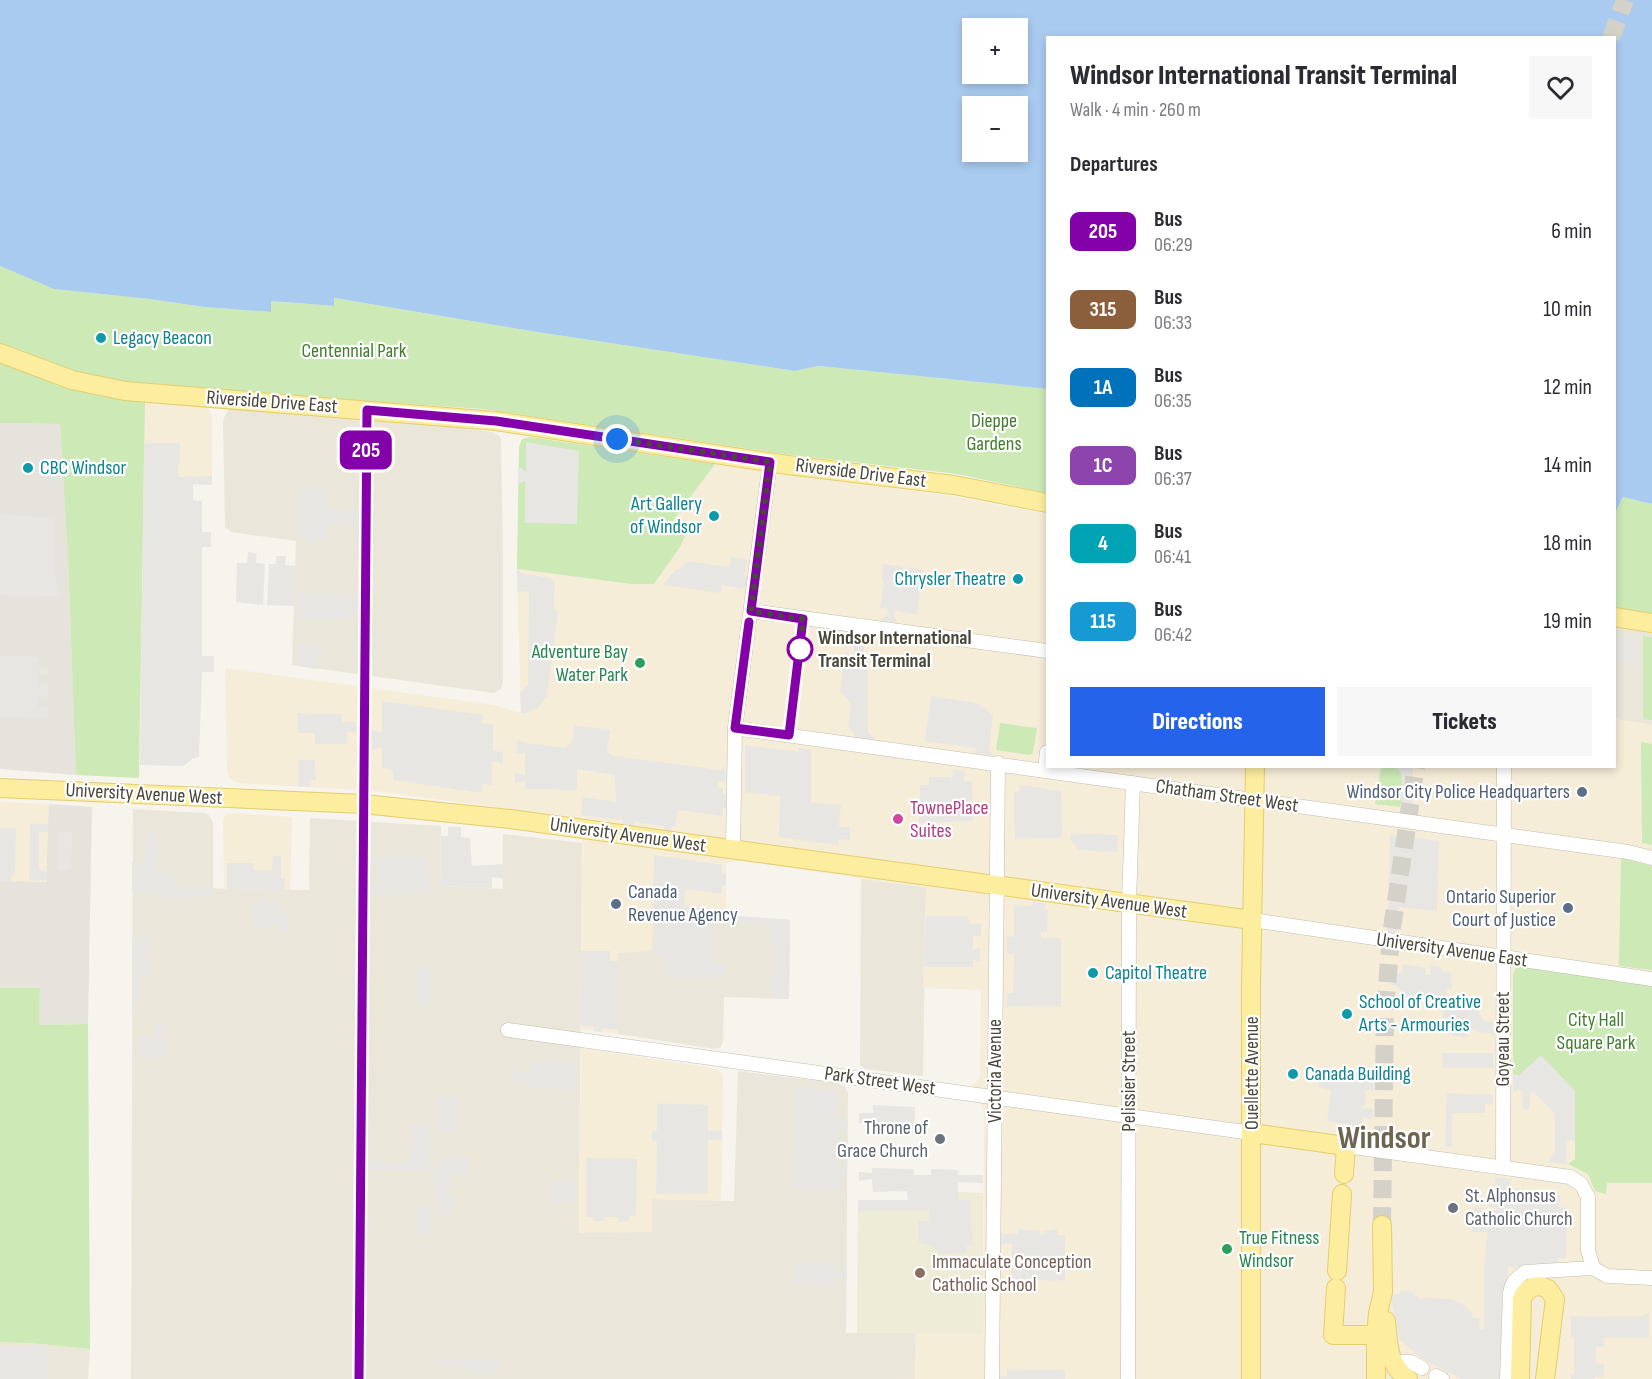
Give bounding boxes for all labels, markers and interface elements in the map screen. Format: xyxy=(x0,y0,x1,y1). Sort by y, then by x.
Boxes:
map controls xyxy=(962,18,1028,162)
button: + xyxy=(962,18,1028,84)
button: heart xyxy=(1529,56,1592,119)
text: Windsor International Transit Terminal xyxy=(1070,59,1457,92)
button: − xyxy=(962,96,1028,162)
text: Walk · 4 min · 260 m xyxy=(1070,98,1201,122)
text: Departures xyxy=(1070,151,1158,178)
text: Bus xyxy=(1154,206,1183,233)
text: 6 min xyxy=(1551,218,1592,245)
text: 205 xyxy=(1089,219,1117,244)
text: 06:29 xyxy=(1154,233,1193,257)
text: Bus xyxy=(1154,284,1183,311)
text: 10 min xyxy=(1543,296,1592,323)
text: 315 xyxy=(1090,297,1116,322)
text: 06:33 xyxy=(1154,311,1192,335)
place label: Legacy Beacon xyxy=(113,326,212,350)
marker: Legacy Beacon xyxy=(94,331,108,345)
park label: Centennial Park xyxy=(302,339,407,363)
text: Bus xyxy=(1154,362,1183,389)
text: 12 min xyxy=(1544,374,1592,401)
text: 1A xyxy=(1094,375,1112,400)
street label: Riverside Drive East xyxy=(206,385,338,419)
text: 06:35 xyxy=(1154,389,1192,413)
park label: Dieppe Gardens xyxy=(966,409,1022,456)
your location xyxy=(602,424,632,454)
line badge: 205 xyxy=(332,430,400,470)
text: 205 xyxy=(352,438,380,463)
text: Bus xyxy=(1154,440,1183,467)
text: 14 min xyxy=(1544,452,1592,479)
street label: Riverside Drive East xyxy=(794,453,928,493)
text: 1C xyxy=(1093,453,1113,478)
place label: CBC Windsor xyxy=(40,456,127,480)
marker: CBC Windsor xyxy=(21,461,35,475)
text: 06:37 xyxy=(1154,467,1192,491)
place label: Art Gallery of Windsor xyxy=(630,492,702,539)
marker: Art Gallery of Windsor xyxy=(707,509,721,523)
text: Bus xyxy=(1154,518,1183,545)
text: 18 min xyxy=(1544,530,1592,557)
text: 4 xyxy=(1098,531,1108,556)
text: 06:41 xyxy=(1154,545,1191,569)
place label: Chrysler Theatre xyxy=(894,567,1006,591)
marker: Chrysler Theatre xyxy=(1011,572,1025,586)
text: Bus xyxy=(1154,596,1183,623)
text: 19 min xyxy=(1543,608,1592,635)
text: 115 xyxy=(1090,609,1116,634)
text: 06:42 xyxy=(1154,623,1192,647)
place label: Windsor International Transit Terminal xyxy=(818,626,972,673)
marker: Windsor International Transit Terminal xyxy=(787,636,813,662)
place label: Adventure Bay Water Park xyxy=(531,640,628,687)
marker: Adventure Bay Water Park xyxy=(633,656,647,670)
button: Directions xyxy=(1070,687,1325,756)
button: Tickets xyxy=(1337,687,1592,756)
street label: Chatham Street West xyxy=(1154,774,1300,818)
street label: University Avenue West xyxy=(65,778,223,810)
place label: Windsor City Police Headquarters xyxy=(1347,780,1570,804)
marker: Windsor City Police Headquarters xyxy=(1575,785,1589,799)
place label: TownePlace Suites xyxy=(910,796,989,843)
street label: University Avenue West xyxy=(548,812,708,858)
marker: TownePlace Suites xyxy=(891,812,905,826)
street label: University Avenue West xyxy=(1029,878,1189,924)
place label: Canada Revenue Agency xyxy=(628,880,738,927)
place label: Ontario Superior Court of Justice xyxy=(1446,885,1556,932)
marker: Canada Revenue Agency xyxy=(609,897,623,911)
marker: Ontario Superior Court of Justice xyxy=(1561,901,1575,915)
street label: University Avenue East xyxy=(1375,928,1529,972)
place label: Capitol Theatre xyxy=(1105,961,1207,985)
marker: Capitol Theatre xyxy=(1086,966,1100,980)
place label: School of Creative Arts - Armouries xyxy=(1358,990,1481,1037)
street label: Goyeau Street xyxy=(1491,991,1515,1087)
marker: School of Creative Arts - Armouries xyxy=(1340,1007,1354,1021)
park label: City Hall Square Park xyxy=(1557,1008,1636,1055)
street label: Ouellette Avenue xyxy=(1240,1016,1264,1130)
street label: Victoria Avenue xyxy=(983,1019,1007,1123)
street label: Pelissier Street xyxy=(1117,1030,1141,1132)
street label: Park Street West xyxy=(823,1061,937,1101)
place label: Canada Building xyxy=(1305,1062,1411,1086)
marker: Canada Building xyxy=(1286,1067,1300,1081)
place label: Throne of Grace Church xyxy=(837,1116,928,1163)
district label: Windsor xyxy=(1337,1119,1431,1158)
marker: Throne of Grace Church xyxy=(933,1132,947,1146)
place label: St. Alphonsus Catholic Church xyxy=(1465,1184,1573,1231)
marker: St. Alphonsus Catholic Church xyxy=(1446,1201,1460,1215)
place label: True Fitness Windsor xyxy=(1239,1226,1319,1273)
marker: True Fitness Windsor xyxy=(1220,1242,1234,1256)
place label: Immaculate Conception Catholic School xyxy=(932,1250,1092,1297)
marker: Immaculate Conception Catholic School xyxy=(913,1266,927,1280)

